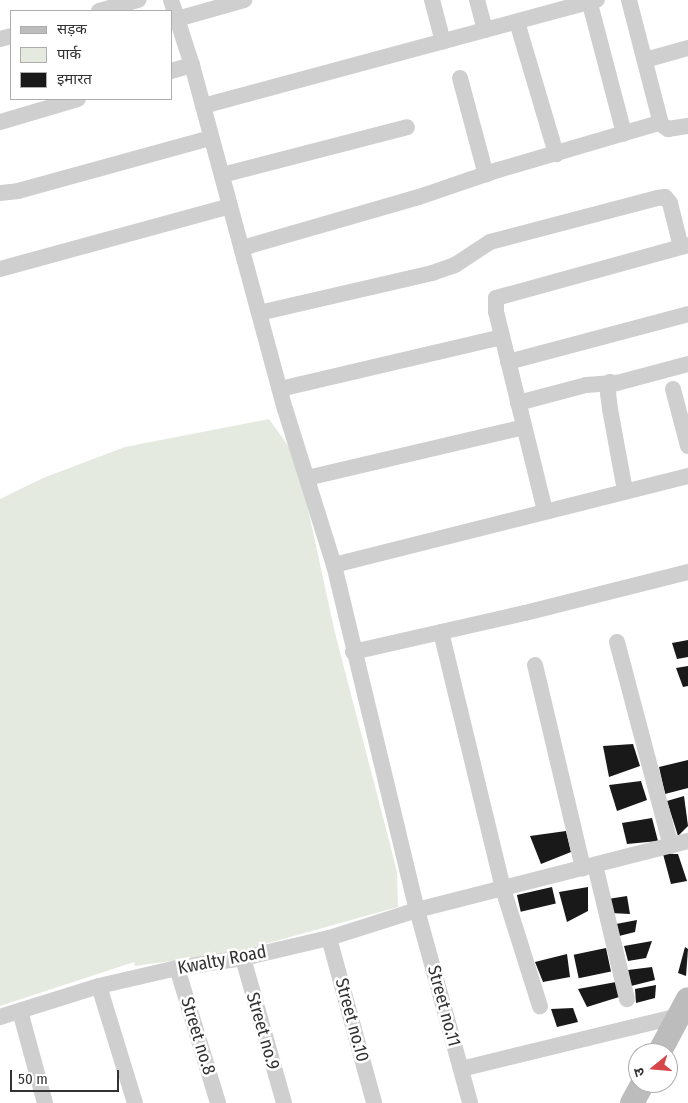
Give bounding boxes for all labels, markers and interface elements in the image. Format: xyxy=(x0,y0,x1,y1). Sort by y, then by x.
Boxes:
legend xyxy=(10,10,172,100)
text: सड़क xyxy=(57,20,87,38)
text: पार्क xyxy=(57,45,81,63)
text: इमारत xyxy=(57,70,92,88)
street label: Kwalty Road xyxy=(176,941,268,979)
street label: Street no.11 xyxy=(423,963,465,1049)
street label: Street no.10 xyxy=(330,976,374,1064)
street label: Street no.9 xyxy=(242,990,284,1072)
street label: Street no.8 xyxy=(176,995,220,1077)
north arrow xyxy=(628,1043,678,1093)
scale bar xyxy=(12,1060,121,1092)
text: उ xyxy=(630,1066,648,1079)
text: 50 m xyxy=(18,1070,48,1088)

